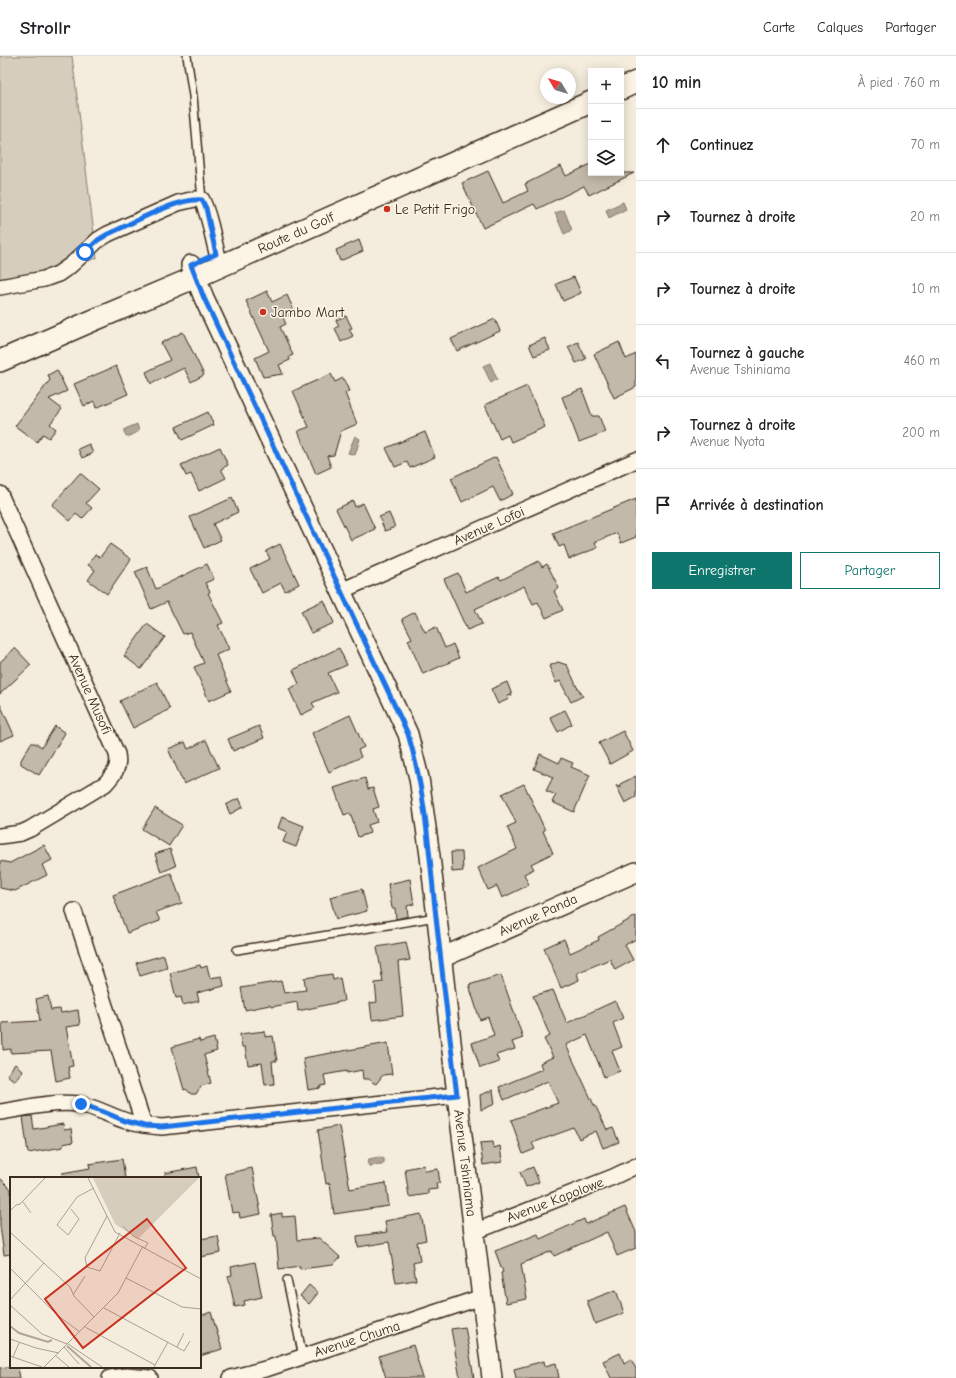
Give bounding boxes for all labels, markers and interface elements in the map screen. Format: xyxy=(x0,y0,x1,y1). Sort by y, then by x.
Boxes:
text: Strollr xyxy=(20,17,70,39)
text: Carte xyxy=(763,19,795,36)
text: Calques xyxy=(817,19,863,36)
text: Partager xyxy=(885,19,936,36)
north arrow xyxy=(540,68,576,104)
map controls xyxy=(588,68,624,176)
button: + xyxy=(588,68,624,104)
text: 10 min xyxy=(652,73,701,92)
text: À pied · 760 m xyxy=(858,75,940,90)
button: − xyxy=(588,104,624,140)
icon: ahead xyxy=(652,134,674,156)
text: Continuez xyxy=(690,136,753,154)
text: 70 m xyxy=(911,137,940,152)
button: layers xyxy=(588,140,624,176)
place label: Le Petit Frigo xyxy=(395,201,475,218)
marker: Le Petit Frigo xyxy=(382,204,392,214)
icon: right xyxy=(652,206,674,228)
street label: Route du Golf xyxy=(255,208,338,257)
text: Tournez à droite xyxy=(690,208,795,226)
text: 20 m xyxy=(910,209,940,224)
route start xyxy=(76,243,94,261)
icon: right xyxy=(652,278,674,300)
text: Tournez à droite xyxy=(690,280,795,298)
text: 10 m xyxy=(912,281,940,296)
place label: Jambo Mart xyxy=(271,304,345,321)
marker: Jambo Mart xyxy=(258,307,268,317)
text: Tournez à gauche xyxy=(690,344,804,362)
icon: left xyxy=(652,350,674,372)
text: 460 m xyxy=(904,353,940,368)
text: Avenue Tshiniama xyxy=(690,362,790,377)
text: Tournez à droite xyxy=(690,416,795,434)
icon: right xyxy=(652,422,674,444)
text: 200 m xyxy=(902,425,940,440)
text: Avenue Nyota xyxy=(690,434,765,449)
icon: arrive xyxy=(652,494,674,516)
text: Arrivée à destination xyxy=(690,496,824,514)
street label: Avenue Lofoi xyxy=(451,503,527,549)
button: Enregistrer xyxy=(652,552,792,589)
button: Partager xyxy=(800,552,940,589)
street label: Avenue Musofi xyxy=(65,651,115,737)
street label: Avenue Panda xyxy=(496,890,580,940)
route end xyxy=(72,1095,90,1113)
street label: Avenue Tshiniama xyxy=(450,1108,480,1218)
street label: Avenue Kapolowe xyxy=(504,1174,606,1226)
inset map xyxy=(10,1177,201,1368)
street label: Avenue Chuma xyxy=(312,1317,402,1361)

